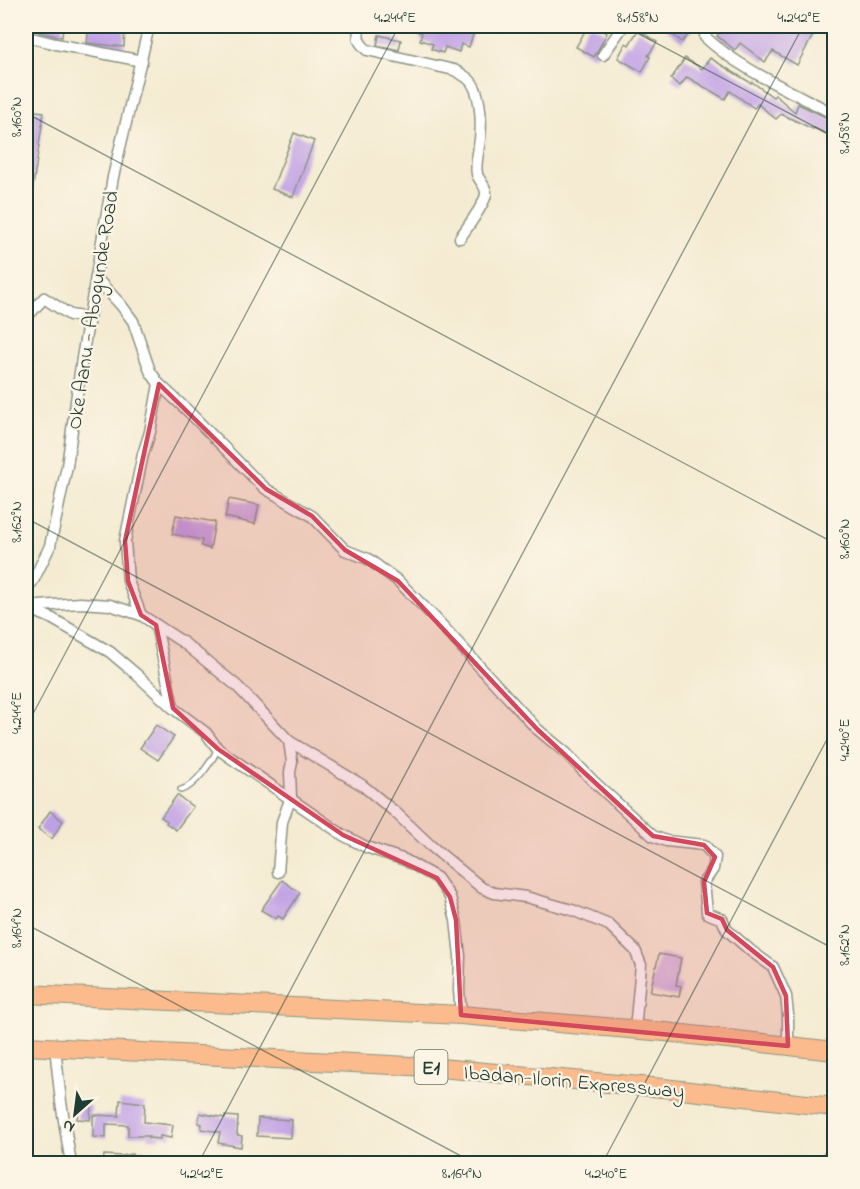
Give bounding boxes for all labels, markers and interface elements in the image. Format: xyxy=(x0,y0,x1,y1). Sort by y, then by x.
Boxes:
text: 4.244°E xyxy=(374,7,416,29)
text: 8.158°N xyxy=(617,7,659,29)
text: 4.242°E xyxy=(777,7,821,29)
text: 8.160°N xyxy=(6,97,28,137)
text: 8.158°N xyxy=(834,112,856,154)
street label: Oke Aanu - Abogunde Road xyxy=(60,189,130,432)
text: 8.162°N xyxy=(6,501,28,543)
text: 8.160°N xyxy=(834,519,856,559)
text: 4.244°E xyxy=(6,692,28,734)
text: 4.240°E xyxy=(834,719,856,761)
text: 8.164°N xyxy=(6,908,28,948)
text: 8.162°N xyxy=(834,924,856,966)
road number: E1 xyxy=(414,1050,448,1084)
street label: Ibadan-Ilorin Expressway xyxy=(462,1058,686,1110)
north arrow xyxy=(45,1084,105,1144)
text: N xyxy=(58,1112,79,1139)
text: 4.242°E xyxy=(180,1163,224,1185)
text: 8.164°N xyxy=(442,1163,482,1185)
text: 4.240°E xyxy=(585,1163,627,1185)

